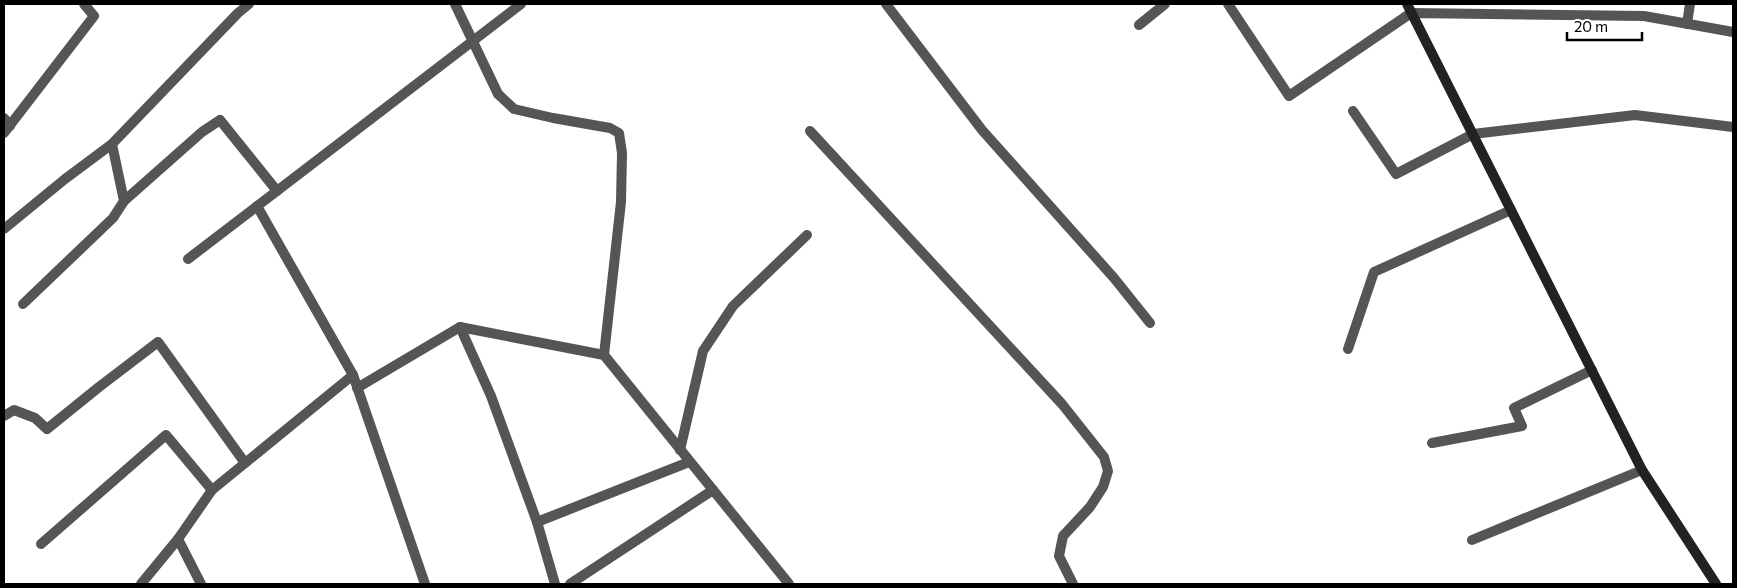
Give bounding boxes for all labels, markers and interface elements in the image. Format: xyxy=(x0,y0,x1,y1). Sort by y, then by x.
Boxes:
scale bar xyxy=(1567,10,1642,42)
text: 20 m xyxy=(1574,17,1608,35)

